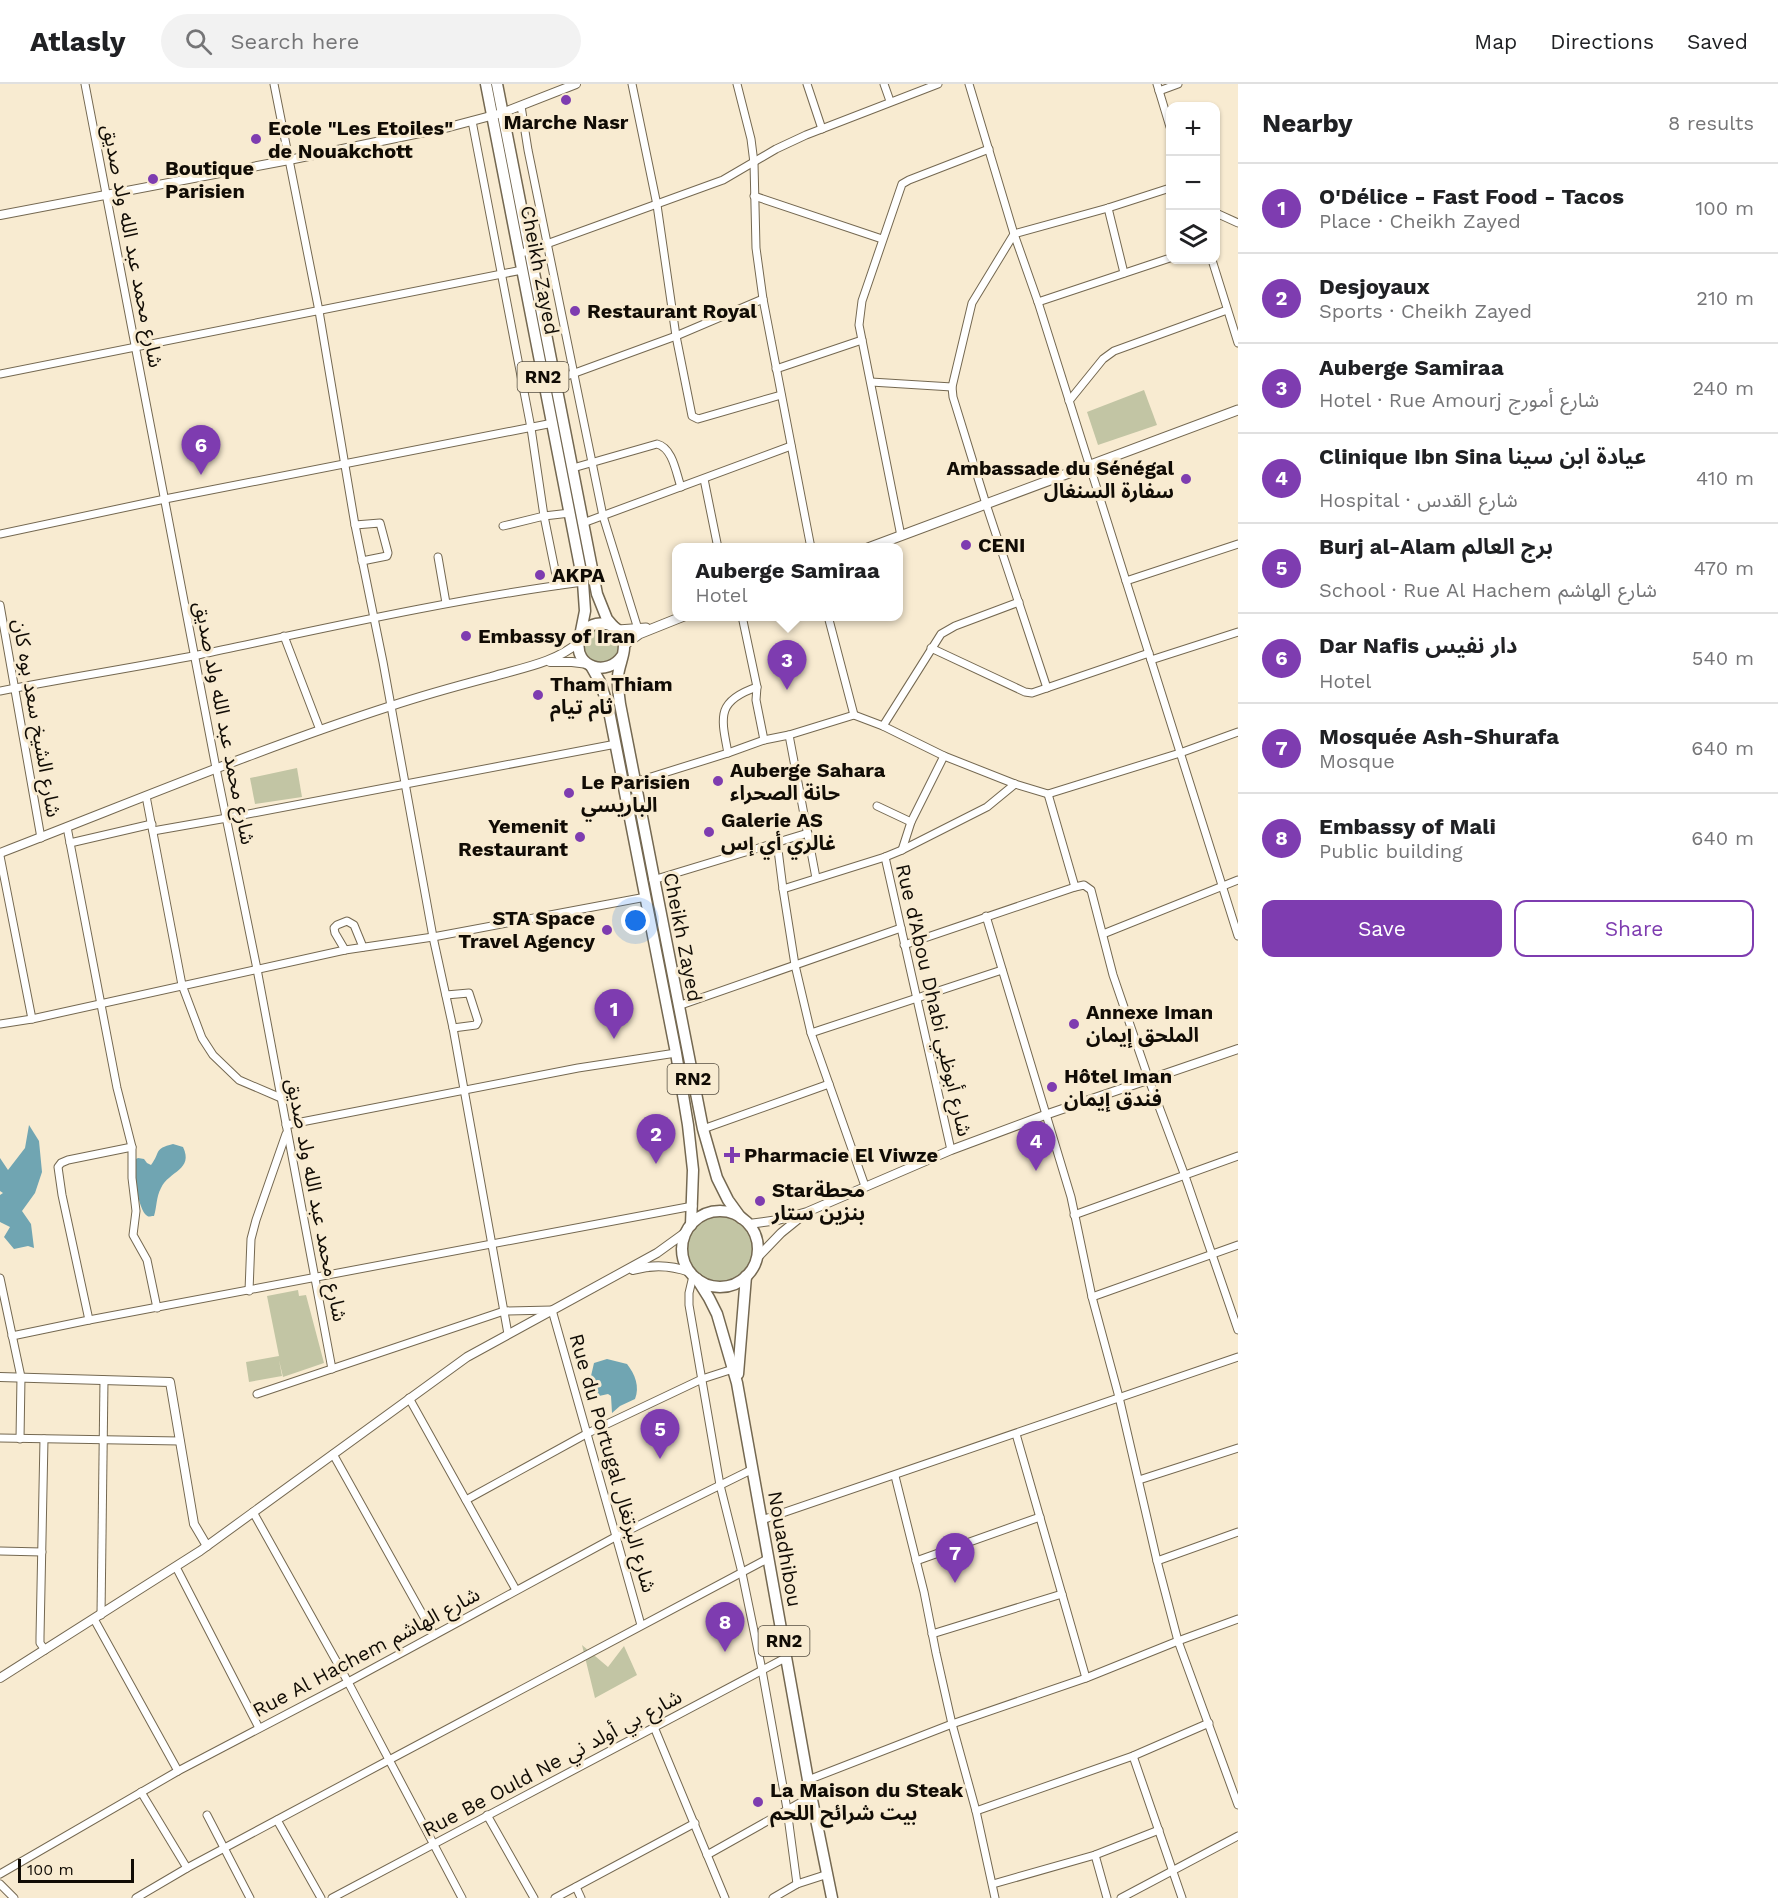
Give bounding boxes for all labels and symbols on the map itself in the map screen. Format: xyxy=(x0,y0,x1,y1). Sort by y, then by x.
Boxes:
marker: Marche Nasr xyxy=(559,93,573,107)
place label: Marche Nasr xyxy=(504,110,629,134)
place label: Ecole "Les Etoiles" de Nouakchott xyxy=(268,116,453,163)
street label: شارع محمد عبد الله ولد صديق xyxy=(95,122,168,370)
marker: Ecole "Les Etoiles" de Nouakchott xyxy=(249,132,263,146)
place label: Boutique Parisien xyxy=(165,156,254,203)
marker: Boutique Parisien xyxy=(146,172,160,186)
street label: Cheikh Zayed xyxy=(516,203,564,337)
place label: Restaurant Royal xyxy=(587,299,757,323)
marker: Restaurant Royal xyxy=(568,304,582,318)
road number: RN2 xyxy=(518,362,568,392)
pin: 6 xyxy=(182,426,220,475)
place label: Ambassade du Sénégal سفارة السنغال xyxy=(947,456,1174,503)
marker: Ambassade du Sénégal سفارة السنغال xyxy=(1179,472,1193,486)
place label: CENI xyxy=(978,533,1025,557)
marker: CENI xyxy=(959,538,973,552)
place label: AKPA xyxy=(552,563,605,587)
marker: AKPA xyxy=(533,568,547,582)
street label: شارع محمد عبد الله ولد صديق xyxy=(187,599,260,847)
street label: شارع الشيخ سعد بوه كان xyxy=(5,617,66,820)
place label: Embassy of Iran xyxy=(478,624,635,648)
marker: Embassy of Iran xyxy=(459,629,473,643)
pin: 3 xyxy=(768,640,806,690)
place label: Tham Thiam ثام تيام xyxy=(550,672,673,722)
marker: Tham Thiam ثام تيام xyxy=(531,688,545,702)
place label: Auberge Sahara حانة الصحراء xyxy=(730,758,886,805)
place label: Le Parisien الباريسي xyxy=(581,770,690,822)
marker: Auberge Sahara حانة الصحراء xyxy=(711,774,725,788)
marker: Le Parisien الباريسي xyxy=(562,786,576,800)
place label: Galerie AS غالري أي إس xyxy=(721,808,836,860)
place label: Yemenit Restaurant xyxy=(458,814,568,861)
marker: Galerie AS غالري أي إس xyxy=(702,825,716,839)
marker: Yemenit Restaurant xyxy=(573,830,587,844)
street label: Rue d'Abou Dhabi شارع أبوظبي xyxy=(887,861,977,1139)
street label: Cheikh Zayed xyxy=(659,870,707,1004)
place label: STA Space Travel Agency xyxy=(458,906,596,953)
your location xyxy=(621,906,650,935)
marker: STA Space Travel Agency xyxy=(600,923,614,937)
pin: 1 xyxy=(594,990,634,1039)
place label: Annexe Iman الملحق إيمان xyxy=(1086,1000,1213,1049)
marker: Annexe Iman الملحق إيمان xyxy=(1067,1017,1081,1031)
road number: RN2 xyxy=(668,1064,718,1094)
place label: Hôtel Iman فندق إيمان xyxy=(1064,1064,1172,1113)
street label: شارع محمد عبد الله ولد صديق xyxy=(279,1076,352,1324)
marker: Hôtel Iman فندق إيمان xyxy=(1045,1080,1059,1094)
pin: 2 xyxy=(636,1114,676,1164)
pin: 4 xyxy=(1016,1122,1056,1171)
place label: Pharmacie El Viwze xyxy=(744,1143,938,1167)
marker: Pharmacie El Viwze xyxy=(725,1148,739,1162)
place label: Starمحطة بنزين ستار xyxy=(771,1178,865,1225)
marker: Starمحطة بنزين ستار xyxy=(753,1194,767,1208)
street label: Rue du Portugal شارع البرتغال xyxy=(562,1331,661,1596)
pin: 5 xyxy=(640,1410,680,1459)
street label: Nouadhibou xyxy=(763,1489,807,1609)
pin: 7 xyxy=(936,1534,974,1583)
street label: Rue Al Hachem شارع الهاشم xyxy=(248,1582,485,1725)
pin: 8 xyxy=(706,1602,744,1652)
road number: RN2 xyxy=(758,1626,810,1656)
street label: Rue Be Ould Ne شارع بي أولد ني xyxy=(418,1684,687,1845)
place label: La Maison du Steak بيت شرائح اللحم xyxy=(770,1778,964,1828)
marker: La Maison du Steak بيت شرائح اللحم xyxy=(751,1795,765,1809)
scale bar xyxy=(18,1856,134,1884)

